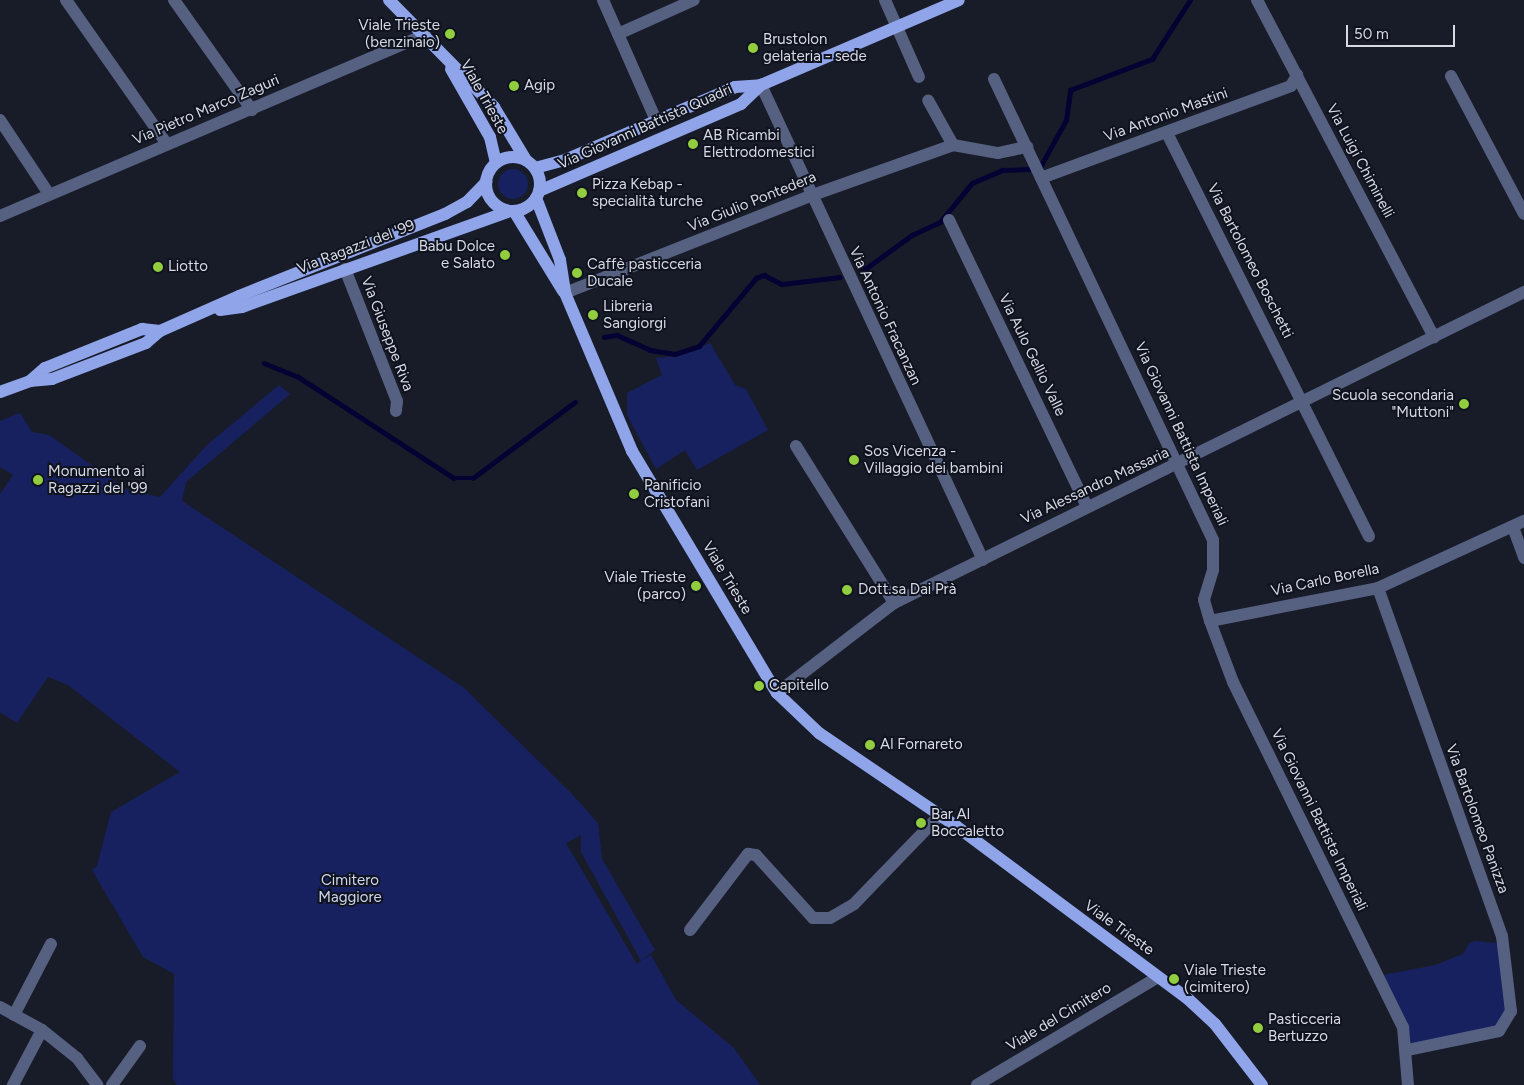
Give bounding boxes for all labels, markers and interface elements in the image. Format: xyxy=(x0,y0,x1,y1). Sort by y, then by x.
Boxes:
scale bar xyxy=(1349,15,1458,47)
place label: Viale Trieste (benzinaio) xyxy=(358,16,440,51)
text: 50 m xyxy=(1354,25,1389,43)
marker: Viale Trieste (benzinaio) xyxy=(444,28,456,40)
place label: Brustolon gelateria - sede xyxy=(763,30,867,65)
marker: Brustolon gelateria - sede xyxy=(747,42,759,54)
street label: Viale Trieste xyxy=(456,57,512,137)
street label: Via Pietro Marco Zaguri xyxy=(130,71,282,149)
place label: Agip xyxy=(524,77,555,95)
marker: Agip xyxy=(508,80,520,92)
street label: Via Giovanni Battista Quadri xyxy=(555,80,735,174)
street label: Via Antonio Mastini xyxy=(1102,84,1230,146)
street label: Via Luigi Chiminelli xyxy=(1322,101,1398,221)
place label: AB Ricambi Elettrodomestici xyxy=(703,126,815,161)
marker: AB Ricambi Elettrodomestici xyxy=(687,138,699,150)
street label: Via Giulio Pontedera xyxy=(685,168,819,236)
place label: Pizza Kebap - specialità turche xyxy=(592,175,703,210)
street label: Via Bartolomeo Boschetti xyxy=(1203,181,1297,341)
marker: Pizza Kebap - specialità turche xyxy=(576,187,588,199)
street label: Via Ragazzi del '99 xyxy=(295,216,417,278)
place label: Babu Dolce e Salato xyxy=(419,237,495,272)
street label: Via Antonio Fracanzan xyxy=(845,244,925,388)
marker: Babu Dolce e Salato xyxy=(499,249,511,261)
place label: Caffè pasticceria Ducale xyxy=(587,255,702,290)
place label: Liotto xyxy=(168,258,208,276)
marker: Liotto xyxy=(152,261,164,273)
marker: Caffè pasticceria Ducale xyxy=(571,267,583,279)
street label: Via Giuseppe Riva xyxy=(357,274,417,394)
street label: Via Aulo Gellio Valle xyxy=(995,291,1069,419)
place label: Libreria Sangiorgi xyxy=(603,297,667,332)
marker: Libreria Sangiorgi xyxy=(587,309,599,321)
street label: Via Giovanni Battista Imperiali xyxy=(1131,339,1231,529)
place label: Scuola secondaria "Muttoni" xyxy=(1332,386,1454,421)
marker: Scuola secondaria "Muttoni" xyxy=(1458,398,1470,410)
place label: Sos Vicenza - Villaggio dei bambini xyxy=(864,442,1003,477)
street label: Via Alessandro Massaria xyxy=(1018,444,1172,528)
marker: Sos Vicenza - Villaggio dei bambini xyxy=(848,454,860,466)
place label: Monumento ai Ragazzi del '99 xyxy=(48,462,147,497)
marker: Monumento ai Ragazzi del '99 xyxy=(32,474,44,486)
place label: Panificio Cristofani xyxy=(644,476,710,511)
marker: Panificio Cristofani xyxy=(628,488,640,500)
street label: Viale Trieste xyxy=(698,538,756,618)
street label: Via Carlo Borella xyxy=(1269,560,1381,600)
place label: Viale Trieste (parco) xyxy=(604,568,686,603)
marker: Viale Trieste (parco) xyxy=(690,580,702,592)
place label: Dott.sa Dai Prà xyxy=(858,581,956,599)
marker: Dott.sa Dai Prà xyxy=(840,583,854,597)
place label: Capitello xyxy=(769,677,829,695)
marker: Capitello xyxy=(753,680,765,692)
street label: Via Giovanni Battista Imperiali xyxy=(1267,726,1371,914)
place label: Al Fornareto xyxy=(880,736,963,754)
marker: Al Fornareto xyxy=(864,739,876,751)
street label: Via Bartolomeo Panizza xyxy=(1442,742,1512,896)
place label: Bar Al Boccaletto xyxy=(931,805,1004,840)
marker: Bar Al Boccaletto xyxy=(915,817,927,829)
park label: Cimitero Maggiore xyxy=(318,871,382,906)
street label: Viale Trieste xyxy=(1081,897,1157,959)
place label: Viale Trieste (cimitero) xyxy=(1184,961,1266,996)
marker: Viale Trieste (cimitero) xyxy=(1168,973,1180,985)
street label: Viale del Cimitero xyxy=(1003,979,1115,1055)
place label: Pasticceria Bertuzzo xyxy=(1268,1010,1341,1045)
marker: Pasticceria Bertuzzo xyxy=(1252,1022,1264,1034)

